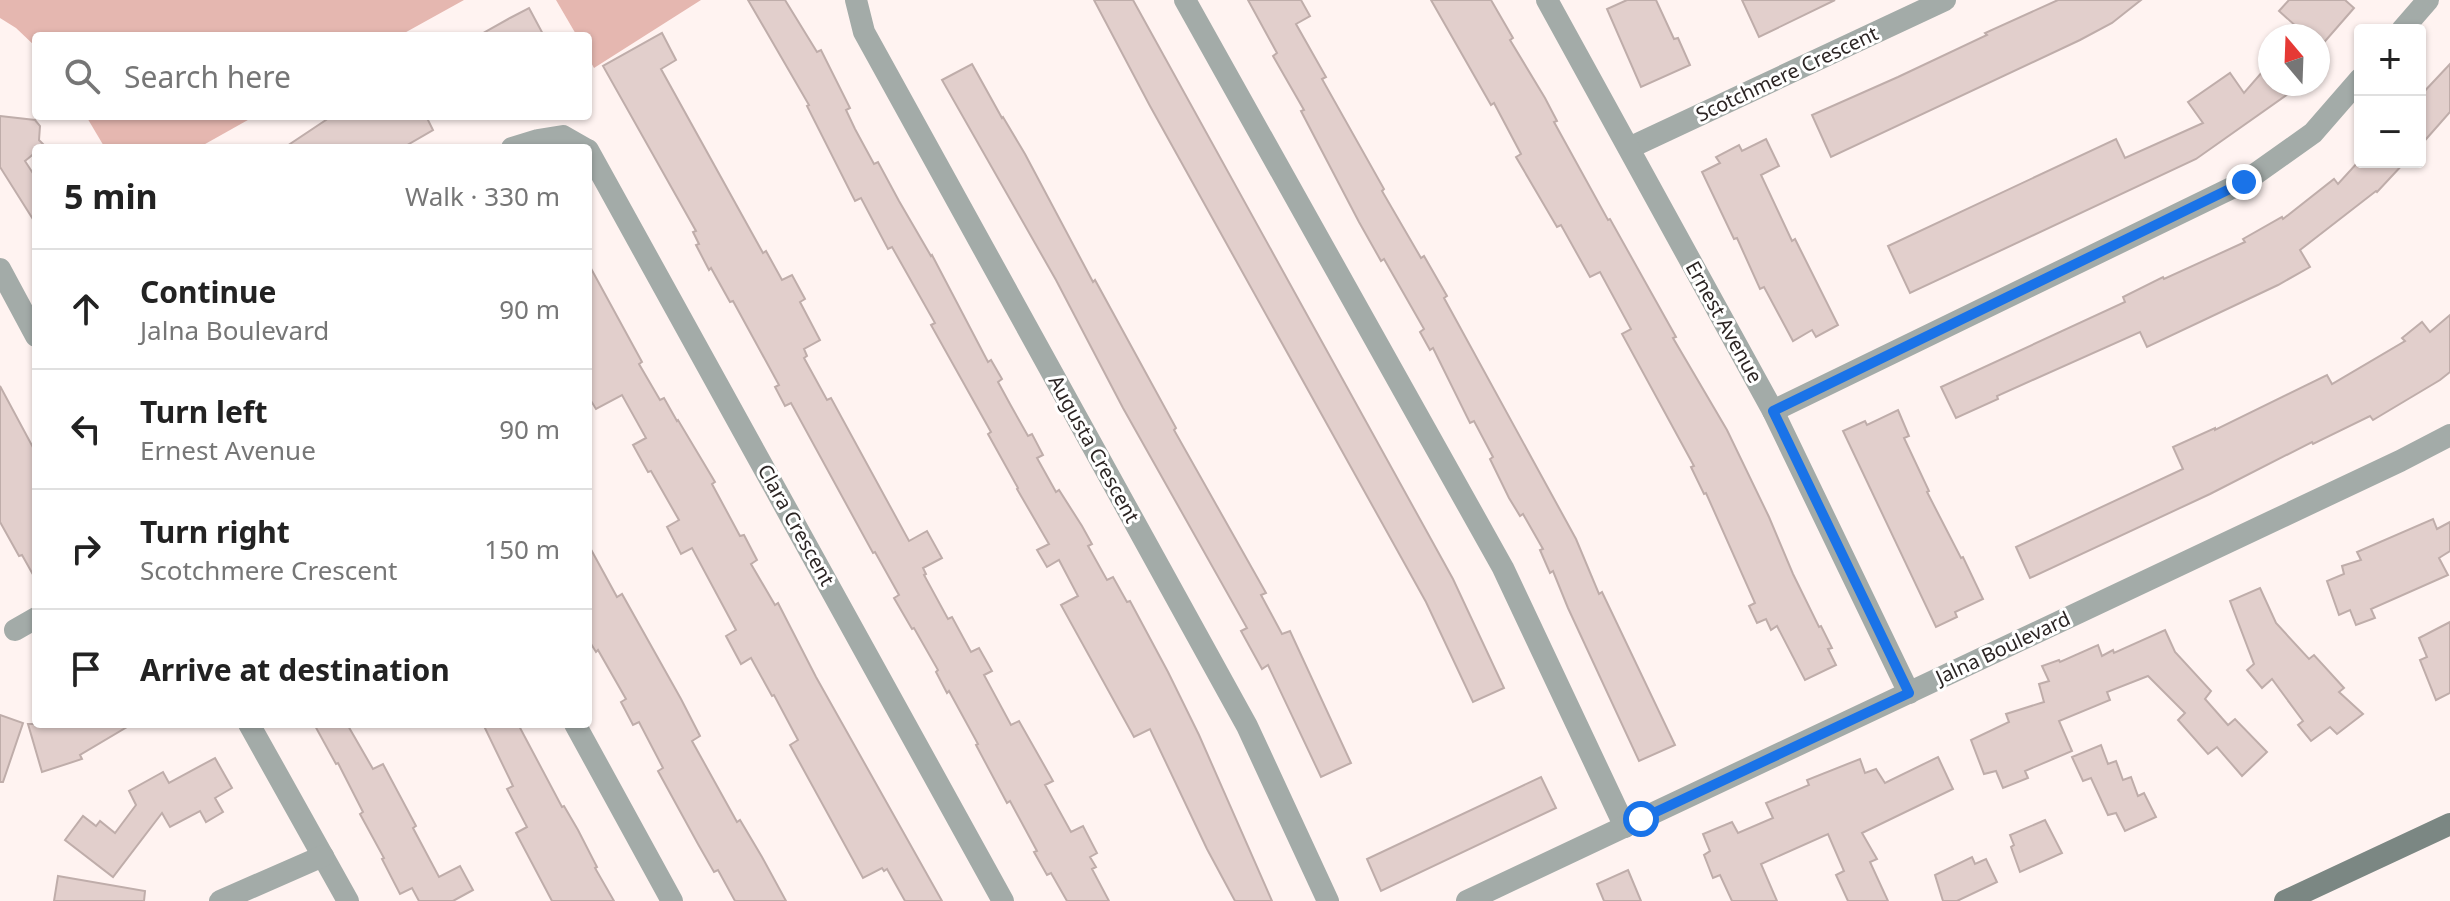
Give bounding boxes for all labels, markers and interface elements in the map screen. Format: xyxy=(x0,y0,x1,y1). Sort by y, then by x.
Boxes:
street label: Scotchmere Crescent xyxy=(1691,19,1882,128)
north arrow xyxy=(2258,24,2330,96)
map controls xyxy=(2354,24,2426,168)
button: + xyxy=(2354,24,2426,96)
search box xyxy=(32,32,592,120)
icon: search xyxy=(60,54,104,98)
text: Search here xyxy=(124,56,291,97)
button: − xyxy=(2354,96,2426,168)
route end xyxy=(2226,164,2262,200)
text: 5 min xyxy=(64,173,158,219)
text: Walk · 330 m xyxy=(405,178,560,214)
street label: Ernest Avenue xyxy=(1680,256,1769,387)
text: Continue xyxy=(140,271,276,312)
icon: ahead xyxy=(64,287,108,331)
text: 90 m xyxy=(499,291,560,327)
text: Jalna Boulevard xyxy=(140,312,329,348)
street label: Augusta Crescent xyxy=(1043,370,1146,527)
text: Turn left xyxy=(140,391,268,432)
icon: left xyxy=(64,407,108,451)
text: 90 m xyxy=(499,411,560,447)
text: Ernest Avenue xyxy=(140,432,316,468)
street label: Clara Crescent xyxy=(752,459,841,590)
text: Turn right xyxy=(140,511,290,552)
icon: right xyxy=(64,527,108,571)
text: 150 m xyxy=(484,531,560,567)
text: Scotchmere Crescent xyxy=(140,552,397,588)
street label: Jalna Boulevard xyxy=(1929,605,2075,691)
icon: arrive xyxy=(64,647,108,691)
text: Arrive at destination xyxy=(140,649,450,690)
route start xyxy=(1623,801,1659,837)

